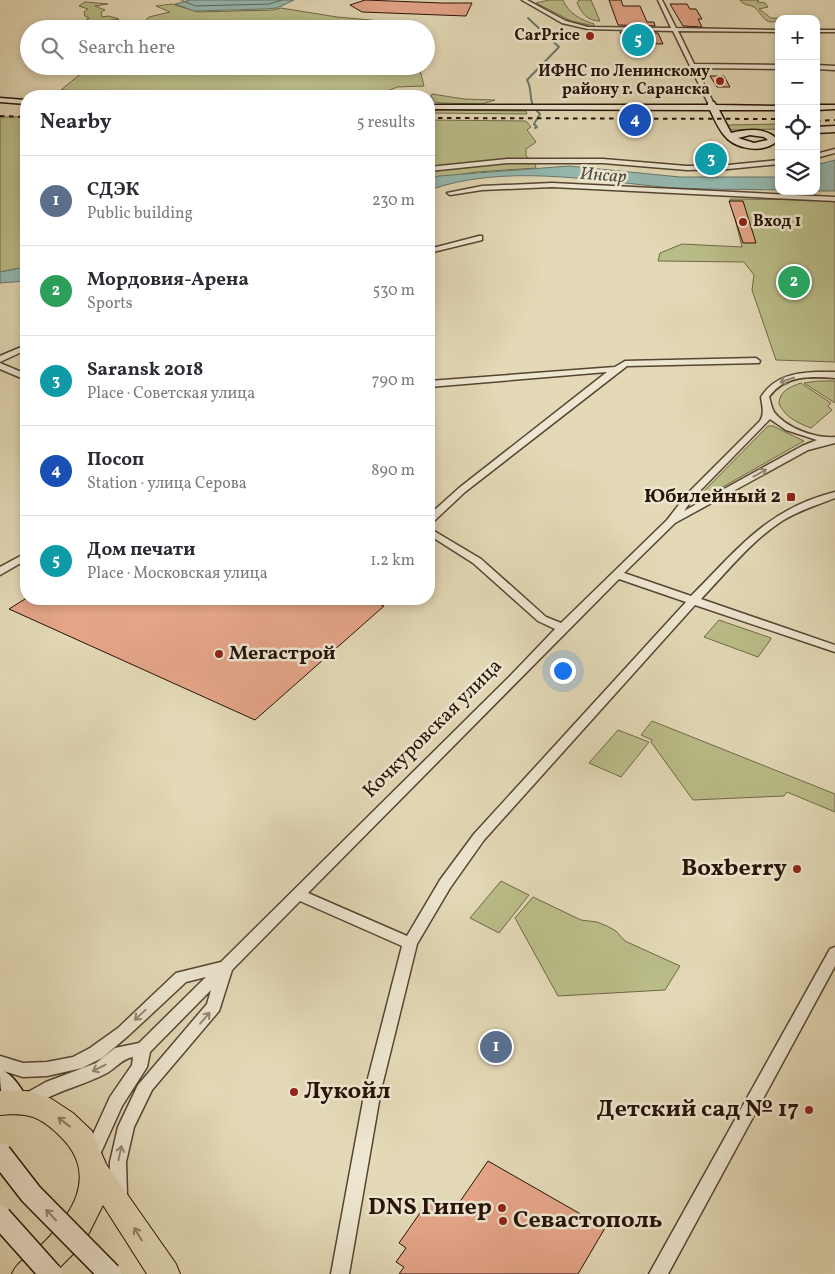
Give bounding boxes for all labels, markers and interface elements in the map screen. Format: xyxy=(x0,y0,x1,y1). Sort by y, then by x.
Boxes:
map controls xyxy=(775,15,820,195)
button: + xyxy=(775,15,820,60)
search box xyxy=(20,20,435,75)
pin: 5 xyxy=(622,21,654,59)
place label: CarPrice xyxy=(515,25,580,47)
marker: CarPrice xyxy=(584,30,596,42)
icon: search xyxy=(38,34,66,62)
text: Search here xyxy=(78,35,175,61)
button: − xyxy=(775,60,820,105)
place label: ИФНС по Ленинскому району г. Саранска xyxy=(538,61,710,101)
marker: ИФНС по Ленинскому району г. Саранска xyxy=(714,75,726,87)
pin: 4 xyxy=(619,101,651,139)
button: locate xyxy=(775,105,820,150)
text: Nearby xyxy=(40,108,111,137)
text: 5 results xyxy=(357,112,415,134)
pin: 3 xyxy=(695,140,727,178)
button: layers xyxy=(775,150,820,195)
water label: Инсар xyxy=(579,162,628,190)
text: СДЭК xyxy=(87,177,139,203)
text: 1 xyxy=(53,190,59,212)
text: 230 m xyxy=(372,190,415,212)
text: Public building xyxy=(87,203,193,225)
place label: Вход 1 xyxy=(753,211,801,233)
marker: Вход 1 xyxy=(737,216,749,228)
pin: 2 xyxy=(778,263,810,301)
text: Мордовия-Арена xyxy=(87,267,249,293)
text: 2 xyxy=(52,280,60,302)
text: 530 m xyxy=(372,280,415,302)
text: Sports xyxy=(87,293,133,315)
text: Saransk 2018 xyxy=(87,357,203,383)
text: 3 xyxy=(52,370,60,392)
text: 790 m xyxy=(372,370,415,392)
one-way arrow xyxy=(780,376,795,385)
text: Place · Советская улица xyxy=(87,383,255,405)
text: Посоп xyxy=(87,447,144,473)
text: 4 xyxy=(51,460,61,482)
text: 890 m xyxy=(371,460,415,482)
one-way arrow xyxy=(752,468,767,478)
text: Station · улица Серова xyxy=(87,473,247,495)
place label: Юбилейный 2 xyxy=(644,483,781,511)
marker: Юбилейный 2 xyxy=(785,491,797,503)
text: Дом печати xyxy=(87,537,195,563)
text: 5 xyxy=(52,550,60,572)
text: 1.2 km xyxy=(370,550,415,572)
text: Place · Московская улица xyxy=(87,563,268,585)
place label: Мегастрой xyxy=(229,640,336,668)
marker: Мегастрой xyxy=(213,648,225,660)
street label: Кочкуровская улица xyxy=(357,653,509,805)
your location xyxy=(550,658,576,684)
place label: Boxberry xyxy=(681,852,788,886)
marker: Boxberry xyxy=(791,863,803,875)
one-way arrow xyxy=(134,1009,147,1021)
one-way arrow xyxy=(199,1012,210,1025)
pin: 1 xyxy=(480,1028,512,1066)
one-way arrow xyxy=(92,1064,107,1073)
place label: Лукойл xyxy=(304,1075,391,1109)
marker: Лукойл xyxy=(288,1086,300,1098)
place label: Детский сад № 17 xyxy=(597,1093,799,1127)
marker: Детский сад № 17 xyxy=(803,1104,815,1116)
one-way arrow xyxy=(58,1116,71,1127)
one-way arrow xyxy=(116,1145,125,1161)
place label: DNS Гипер xyxy=(368,1191,492,1225)
marker: DNS Гипер xyxy=(496,1202,508,1214)
place label: Севастополь xyxy=(513,1204,663,1238)
one-way arrow xyxy=(45,1209,57,1221)
marker: Севастополь xyxy=(497,1215,509,1227)
one-way arrow xyxy=(132,1228,142,1242)

